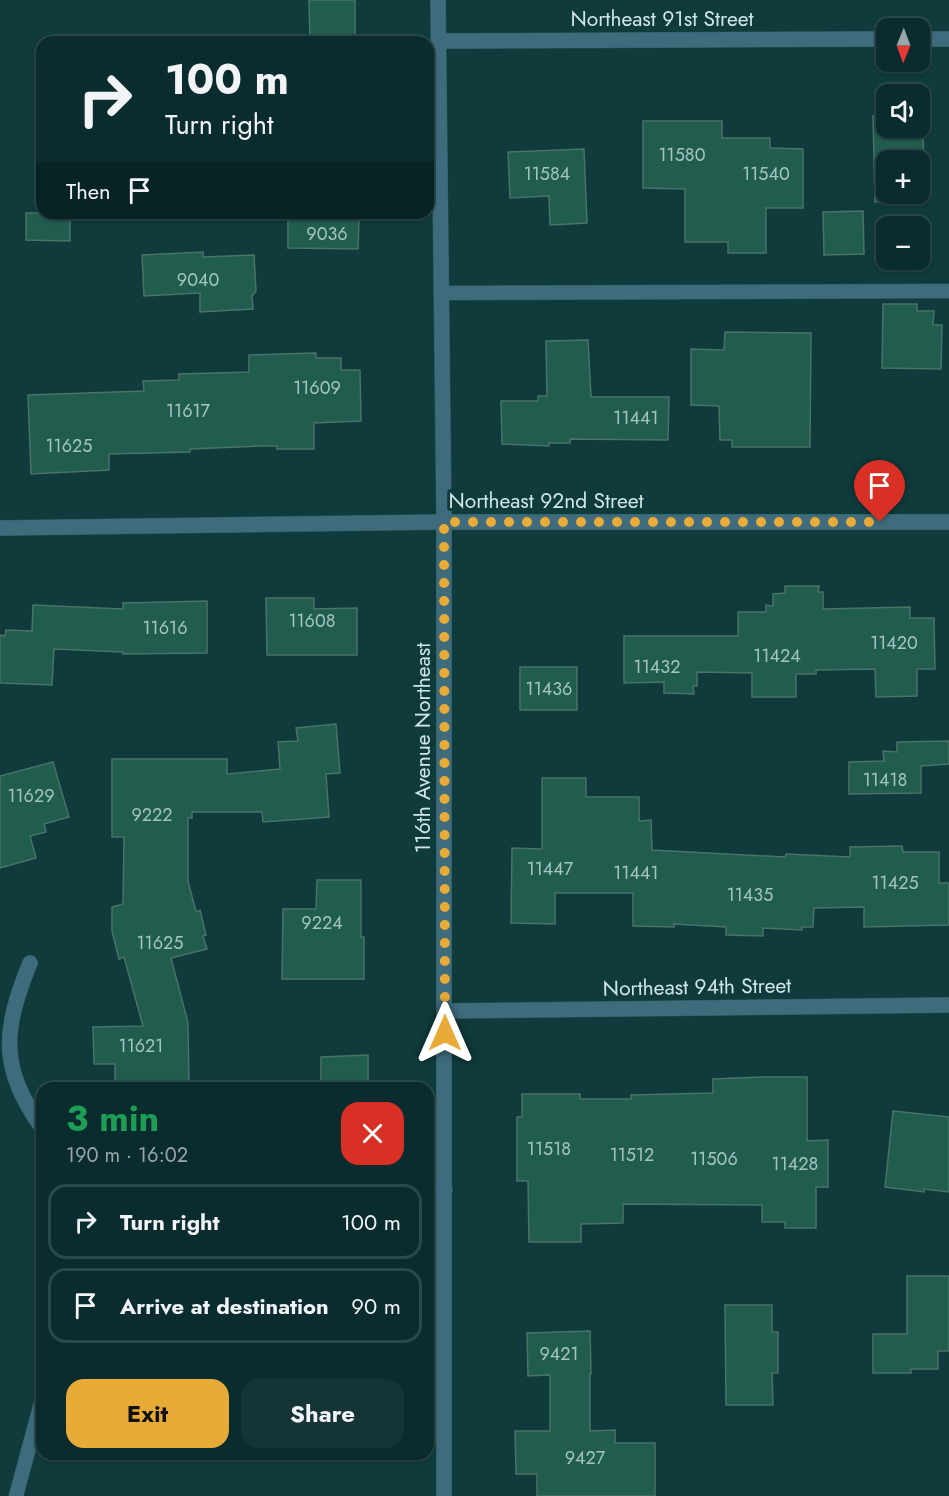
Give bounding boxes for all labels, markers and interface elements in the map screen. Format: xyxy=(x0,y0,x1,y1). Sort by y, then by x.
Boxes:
street label: Northeast 91st Street xyxy=(570,4,754,34)
north arrow xyxy=(876,18,930,72)
map controls xyxy=(876,18,930,270)
text: 100 m xyxy=(165,49,289,110)
icon: right xyxy=(66,60,144,138)
button: sound xyxy=(876,84,930,138)
text: Turn right xyxy=(165,105,273,144)
house number: 11580 xyxy=(659,142,706,168)
button: + xyxy=(876,150,930,204)
house number: 11584 xyxy=(524,161,570,187)
house number: 11540 xyxy=(742,161,790,187)
icon: arrive xyxy=(123,174,156,207)
text: Then xyxy=(66,175,111,207)
button: − xyxy=(876,216,930,270)
house number: 9036 xyxy=(306,221,348,247)
house number: 9040 xyxy=(177,267,219,293)
house number: 11609 xyxy=(293,375,341,401)
house number: 11617 xyxy=(166,398,211,424)
house number: 11441 xyxy=(613,405,659,431)
house number: 11625 xyxy=(46,433,92,459)
pin xyxy=(854,460,905,522)
icon: arrive xyxy=(863,469,896,502)
street label: Northeast 92nd Street xyxy=(448,486,644,516)
house number: 11608 xyxy=(288,608,336,634)
house number: 11616 xyxy=(142,615,188,641)
house number: 11420 xyxy=(870,630,918,656)
street label: 116th Avenue Northeast xyxy=(408,643,438,853)
house number: 11424 xyxy=(753,643,801,669)
house number: 11432 xyxy=(634,654,680,680)
house number: 11436 xyxy=(526,676,572,702)
house number: 11418 xyxy=(863,767,907,793)
house number: 11629 xyxy=(7,783,55,809)
house number: 9222 xyxy=(131,802,173,828)
house number: 11447 xyxy=(527,856,574,882)
house number: 11441 xyxy=(613,860,659,886)
house number: 11425 xyxy=(871,870,919,896)
house number: 11435 xyxy=(727,882,773,908)
house number: 9224 xyxy=(301,910,343,936)
house number: 11625 xyxy=(137,930,183,956)
street label: Northeast 94th Street xyxy=(602,970,792,1004)
position arrow xyxy=(413,1001,477,1065)
house number: 11621 xyxy=(119,1033,163,1059)
text: 3 min xyxy=(66,1092,159,1144)
button: close xyxy=(341,1102,404,1165)
house number: 11518 xyxy=(527,1136,571,1162)
text: 190 m · 16:02 xyxy=(66,1141,188,1170)
house number: 11512 xyxy=(610,1142,654,1168)
house number: 11506 xyxy=(690,1146,738,1172)
house number: 11428 xyxy=(772,1151,818,1177)
icon: right xyxy=(69,1205,102,1238)
text: Turn right xyxy=(120,1206,220,1238)
text: 100 m xyxy=(341,1206,401,1238)
icon: arrive xyxy=(69,1289,102,1322)
text: Arrive at destination xyxy=(120,1290,329,1322)
text: 90 m xyxy=(351,1290,401,1322)
house number: 9421 xyxy=(539,1341,579,1367)
button: Exit xyxy=(66,1379,229,1448)
button: Share xyxy=(241,1379,404,1448)
house number: 9427 xyxy=(565,1445,606,1471)

